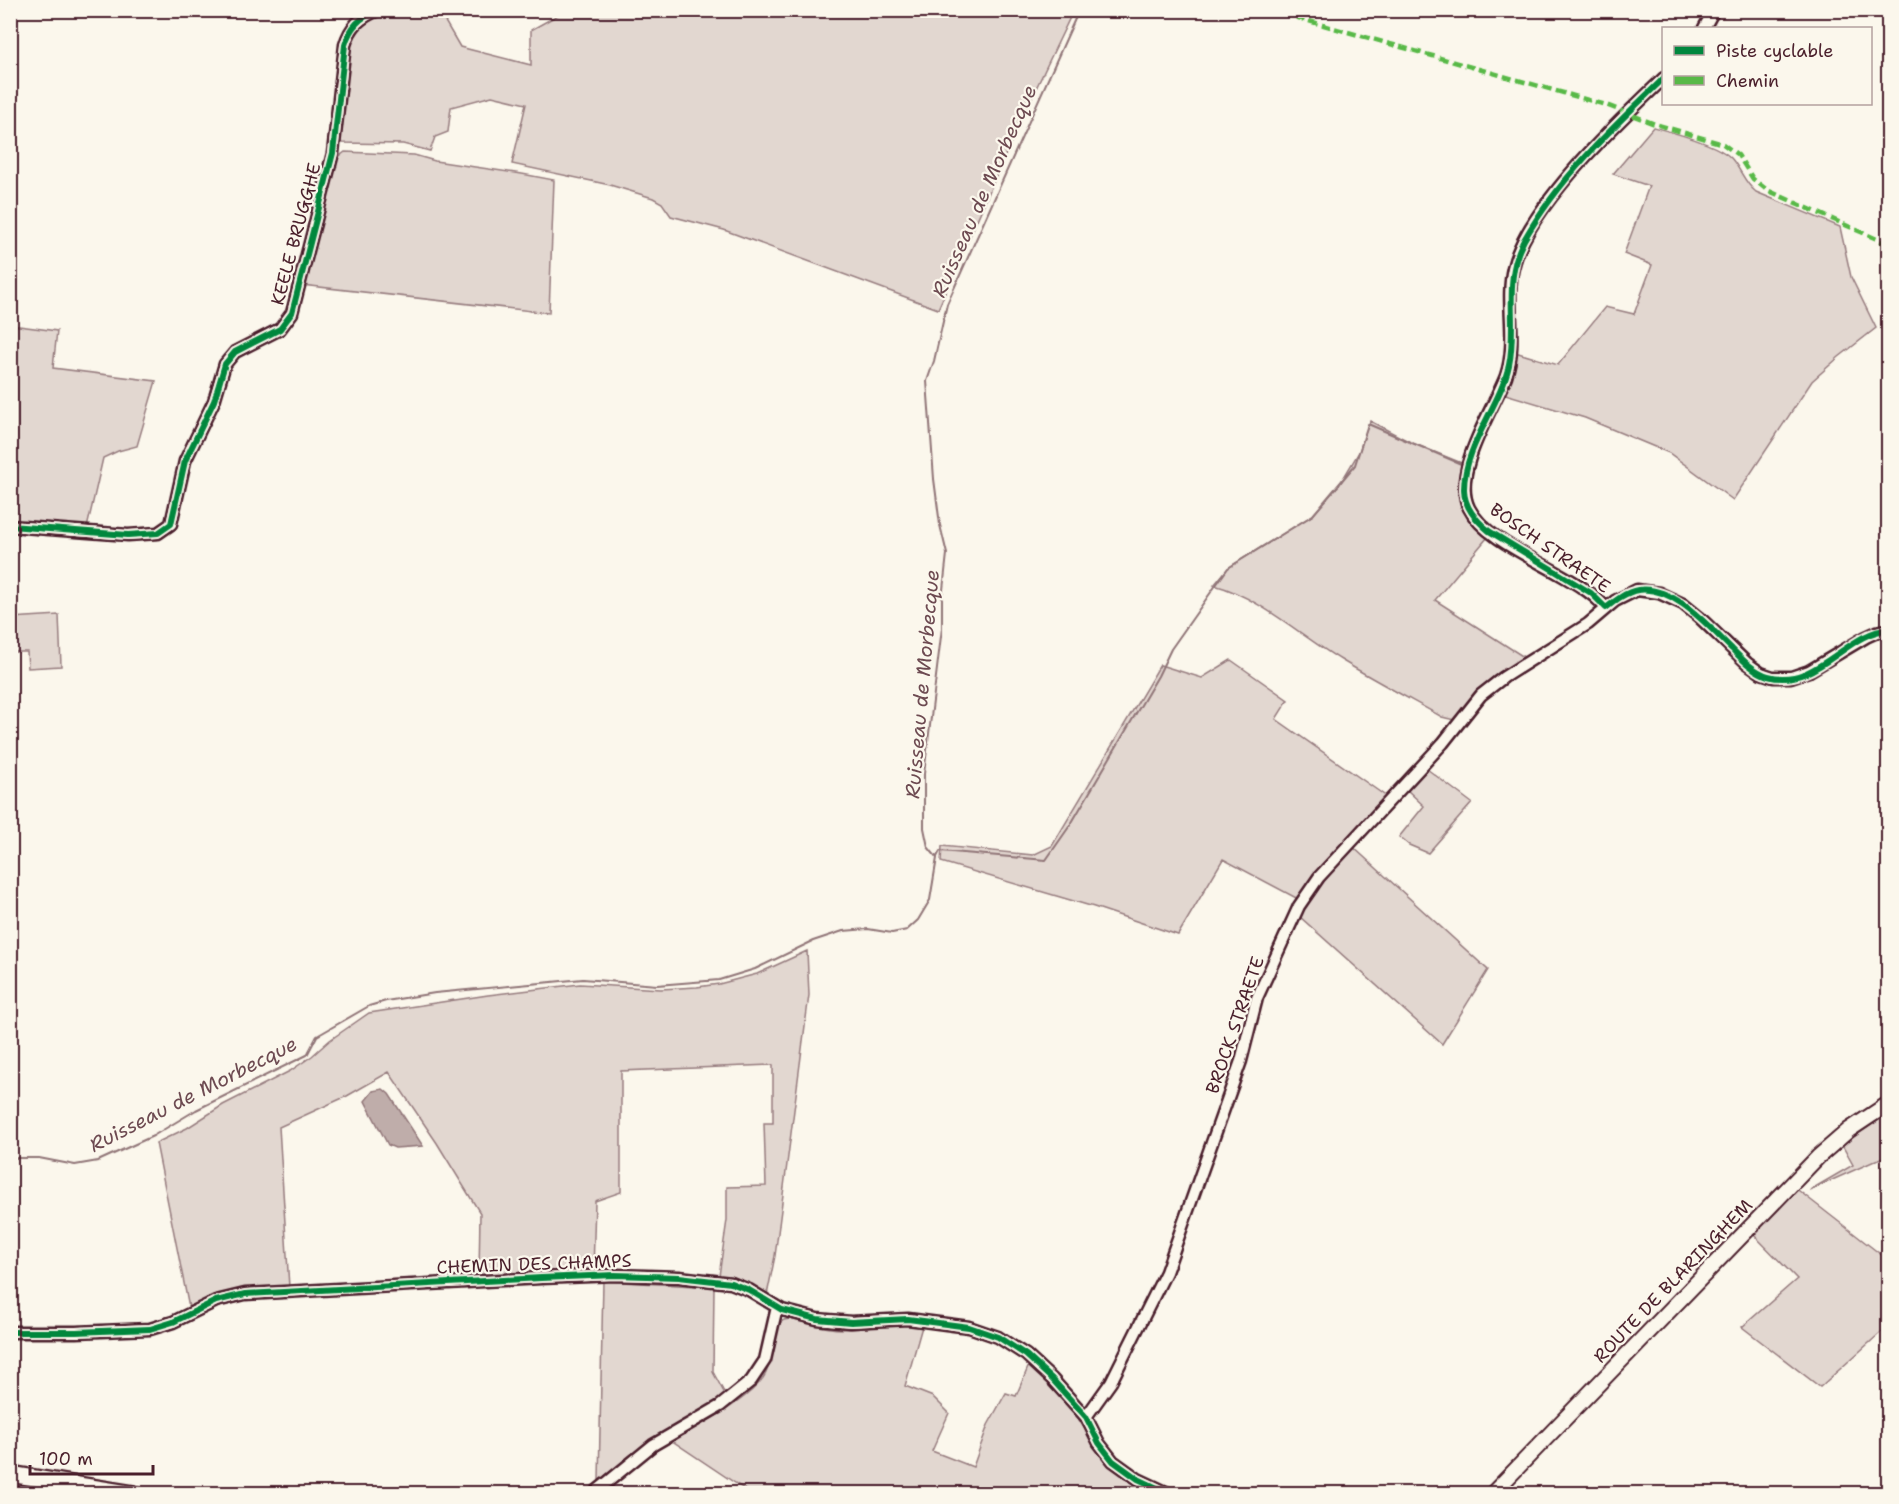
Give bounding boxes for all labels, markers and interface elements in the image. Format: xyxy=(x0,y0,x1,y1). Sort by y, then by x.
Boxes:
legend xyxy=(1662,27,1872,105)
text: Piste cyclable xyxy=(1716,39,1833,63)
text: Chemin xyxy=(1716,69,1779,93)
water label: Ruisseau de Morbecque xyxy=(925,81,1043,301)
street label: KEELE BRUGGHE xyxy=(265,160,327,308)
street label: BOSCH STRAETE xyxy=(1485,497,1615,599)
water label: Ruisseau de Morbecque xyxy=(899,568,945,800)
street label: BROCK STRAETE xyxy=(1200,953,1270,1097)
water label: Ruisseau de Morbecque xyxy=(85,1030,301,1158)
street label: ROUTE DE BLARINGHEM xyxy=(1588,1194,1758,1368)
street label: CHEMIN DES CHAMPS xyxy=(436,1249,632,1279)
scale bar xyxy=(30,1438,153,1476)
text: 100 m xyxy=(39,1447,93,1471)

